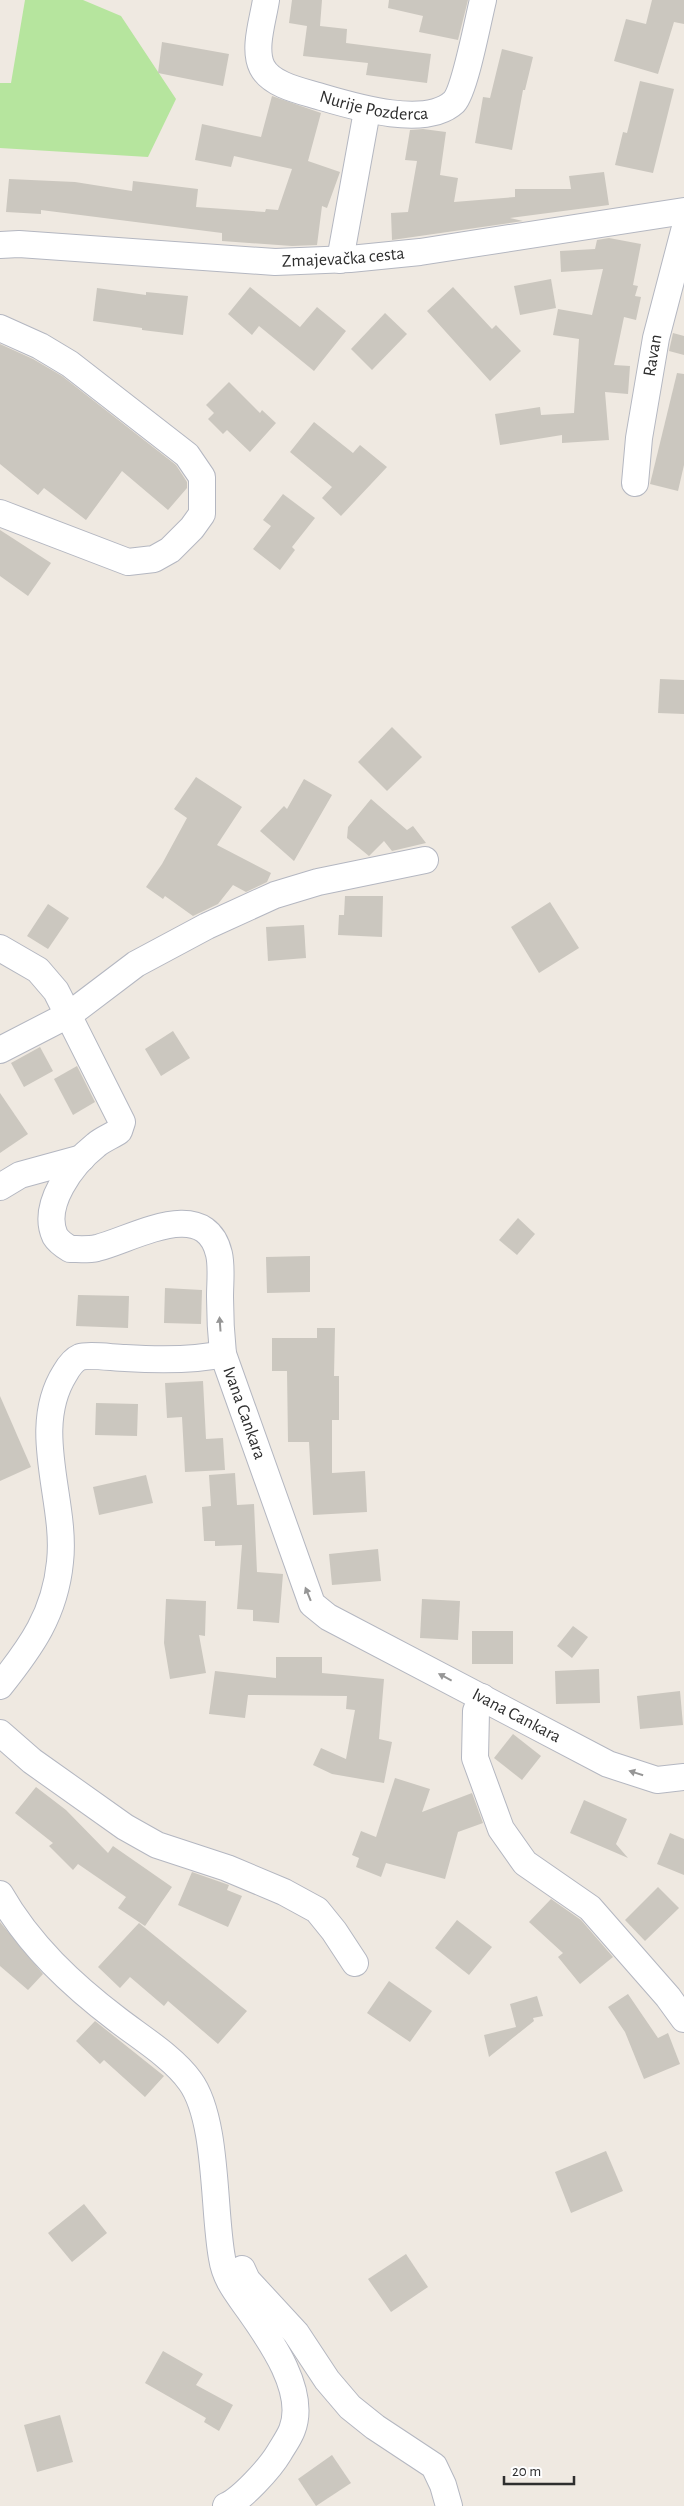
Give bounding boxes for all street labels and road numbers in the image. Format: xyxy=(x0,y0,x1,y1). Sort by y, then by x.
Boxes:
street label: Nurije Pozderca xyxy=(317,88,429,124)
street label: Zmajevačka cesta xyxy=(281,245,405,271)
street label: Ravan xyxy=(641,333,665,378)
street label: Ivana Cankara xyxy=(219,1364,269,1462)
street label: Ivana Cankara xyxy=(469,1685,564,1746)

